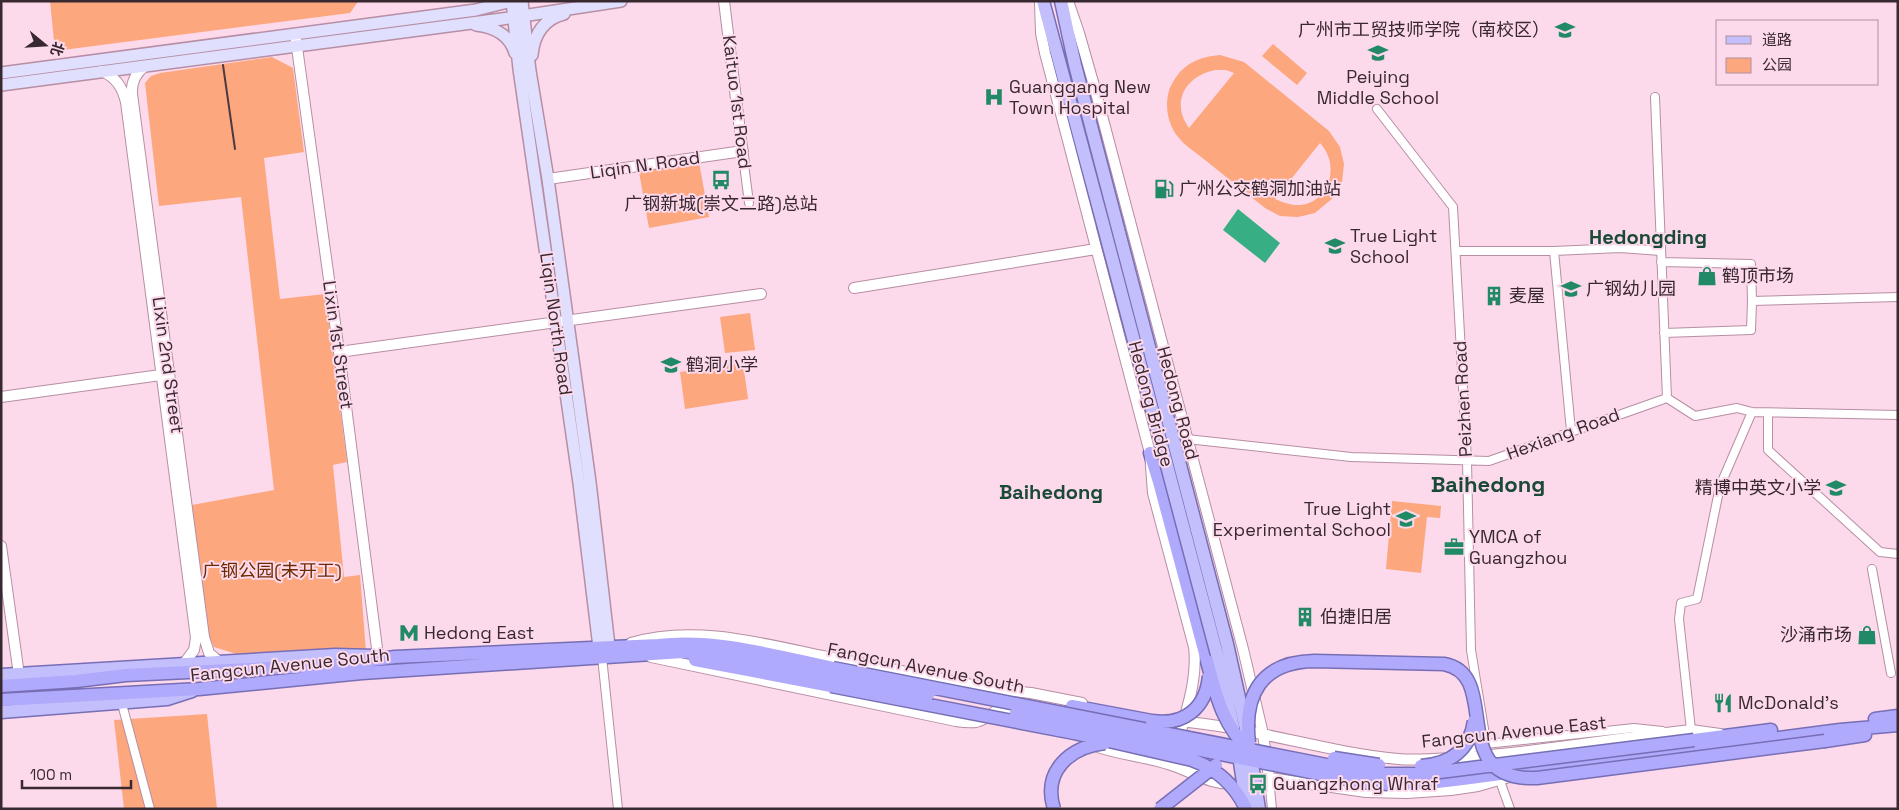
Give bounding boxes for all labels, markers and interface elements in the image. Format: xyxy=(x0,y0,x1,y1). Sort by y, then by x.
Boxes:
place label: 广州市工贸技师学院（南校区） xyxy=(1298,18,1550,41)
school or university icon: 广州市工贸技师学院（南校区） xyxy=(1554,19,1576,41)
north arrow xyxy=(20,20,70,70)
legend xyxy=(1716,20,1879,85)
text: 道路 xyxy=(1762,30,1792,49)
street label: Kaituo 1st Road xyxy=(718,34,757,170)
text: 北 xyxy=(47,40,68,58)
school or university icon: Peiying Middle School xyxy=(1367,42,1389,64)
text: 公园 xyxy=(1762,55,1792,74)
place label: Peiying Middle School xyxy=(1317,65,1439,109)
place label: Guanggang New Town Hospital xyxy=(1009,75,1151,119)
hospital icon: Guanggang New Town Hospital xyxy=(983,86,1005,108)
street label: Liqin N. Road xyxy=(589,145,701,184)
bus stop icon: 广钢新城(崇文二路)总站 xyxy=(710,169,732,191)
place label: 广州公交鹤洞加油站 xyxy=(1179,177,1341,200)
fuel station icon: 广州公交鹤洞加油站 xyxy=(1153,178,1175,200)
place label: 广钢新城(崇文二路)总站 xyxy=(624,192,818,215)
place label: True Light School xyxy=(1350,224,1437,268)
district label: Hedongding xyxy=(1589,224,1707,250)
school or university icon: True Light School xyxy=(1324,235,1346,257)
street label: Liqin North Road xyxy=(535,251,578,397)
place label: 鹤顶市场 xyxy=(1722,264,1794,287)
shop icon: 鹤顶市场 xyxy=(1696,265,1718,287)
place label: 广钢幼儿园 xyxy=(1586,277,1676,300)
school or university icon: 广钢幼儿园 xyxy=(1560,278,1582,300)
street label: Lixin 1st Street xyxy=(318,279,359,411)
place label: 麦屋 xyxy=(1509,284,1545,307)
building icon: 麦屋 xyxy=(1483,285,1505,307)
street label: Lixin 2nd Street xyxy=(147,295,189,435)
street label: Hedong Bridge xyxy=(1124,338,1179,469)
street label: Peizhen Road xyxy=(1448,340,1477,458)
street label: Hedong Road xyxy=(1152,344,1205,462)
place label: 鹤洞小学 xyxy=(686,353,758,376)
school or university icon: 鹤洞小学 xyxy=(660,354,682,376)
street label: Hexiang Road xyxy=(1503,402,1623,465)
district label: Baihedong xyxy=(1431,470,1545,498)
place label: 精博中英文小学 xyxy=(1695,476,1821,499)
school or university icon: 精博中英文小学 xyxy=(1825,477,1847,499)
district label: Baihedong xyxy=(999,479,1103,505)
place label: True Light Experimental School xyxy=(1213,497,1391,541)
school or university icon: True Light Experimental School xyxy=(1395,508,1417,530)
place label: YMCA of Guangzhou xyxy=(1469,525,1567,569)
office icon: YMCA of Guangzhou xyxy=(1443,536,1465,558)
park label: 广钢公园(未开工) xyxy=(202,559,342,582)
place label: 伯捷旧居 xyxy=(1320,605,1392,628)
building icon: 伯捷旧居 xyxy=(1294,606,1316,628)
place label: Hedong East xyxy=(424,621,534,644)
metro station icon: Hedong East xyxy=(398,622,420,644)
place label: 沙涌市场 xyxy=(1780,623,1852,646)
shop icon: 沙涌市场 xyxy=(1856,624,1878,646)
street label: Fangcun Avenue South xyxy=(826,637,1027,698)
street label: Fangcun Avenue South xyxy=(189,643,391,686)
place label: McDonald's xyxy=(1738,691,1839,714)
restaurant icon: McDonald's xyxy=(1712,692,1734,714)
street label: Fangcun Avenue East xyxy=(1420,710,1608,753)
scale bar xyxy=(22,758,131,790)
text: 100 m xyxy=(30,765,72,784)
place label: Guangzhong Whraf xyxy=(1273,772,1438,795)
bus stop icon: Guangzhong Whraf xyxy=(1247,773,1269,795)

